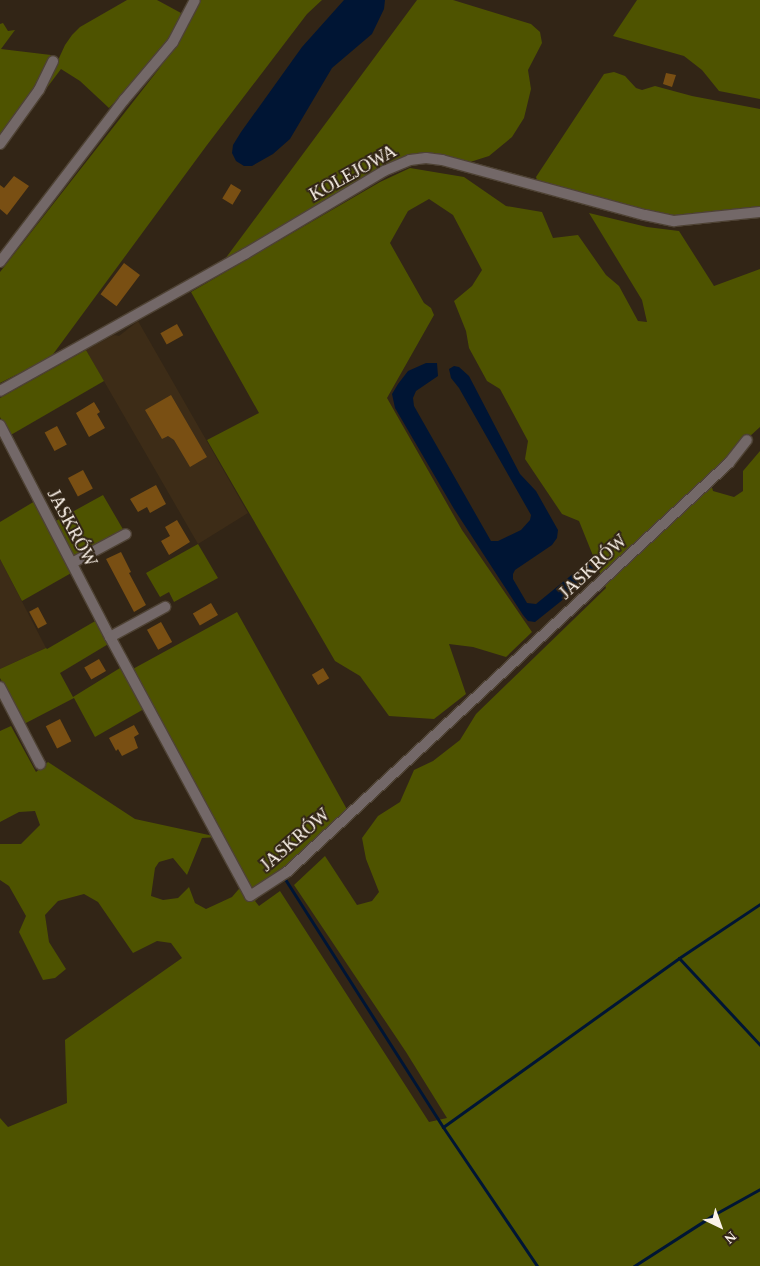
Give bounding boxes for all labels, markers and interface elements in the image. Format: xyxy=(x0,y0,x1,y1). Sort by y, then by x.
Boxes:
street label: KOLEJOWA xyxy=(306,140,400,206)
street label: JASKRÓW xyxy=(43,485,101,571)
street label: JASKRÓW xyxy=(555,530,631,604)
street label: JASKRÓW xyxy=(256,804,334,876)
north arrow xyxy=(695,1201,745,1251)
text: N xyxy=(722,1229,739,1246)

